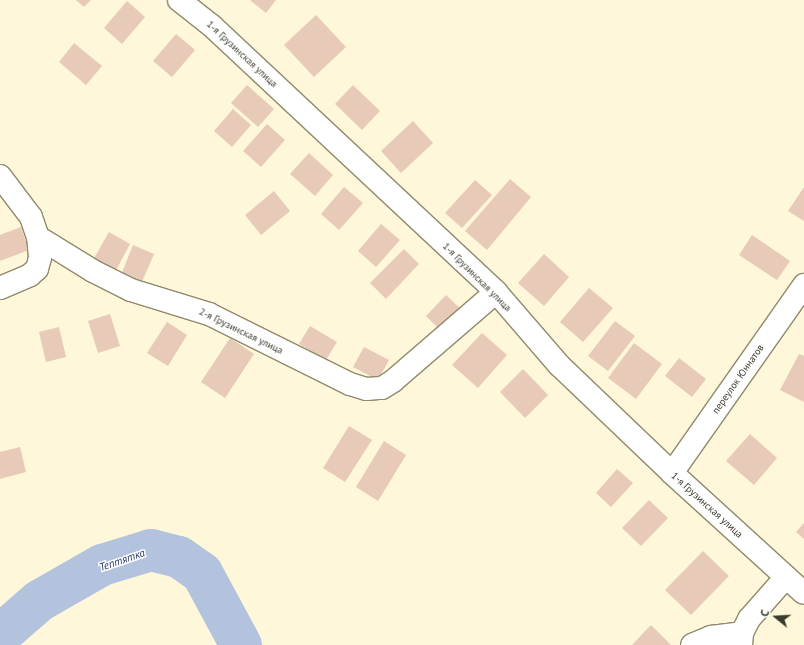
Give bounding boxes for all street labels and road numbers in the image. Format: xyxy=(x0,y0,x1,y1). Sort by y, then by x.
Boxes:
street label: 1-я Грузинская улица xyxy=(204,18,280,90)
street label: 1-я Грузинская улица xyxy=(440,240,514,314)
street label: 2-я Грузинская улица xyxy=(197,305,285,357)
street label: переулок Юннатов xyxy=(710,342,766,416)
street label: 1-я Грузинская улица xyxy=(669,470,745,540)

